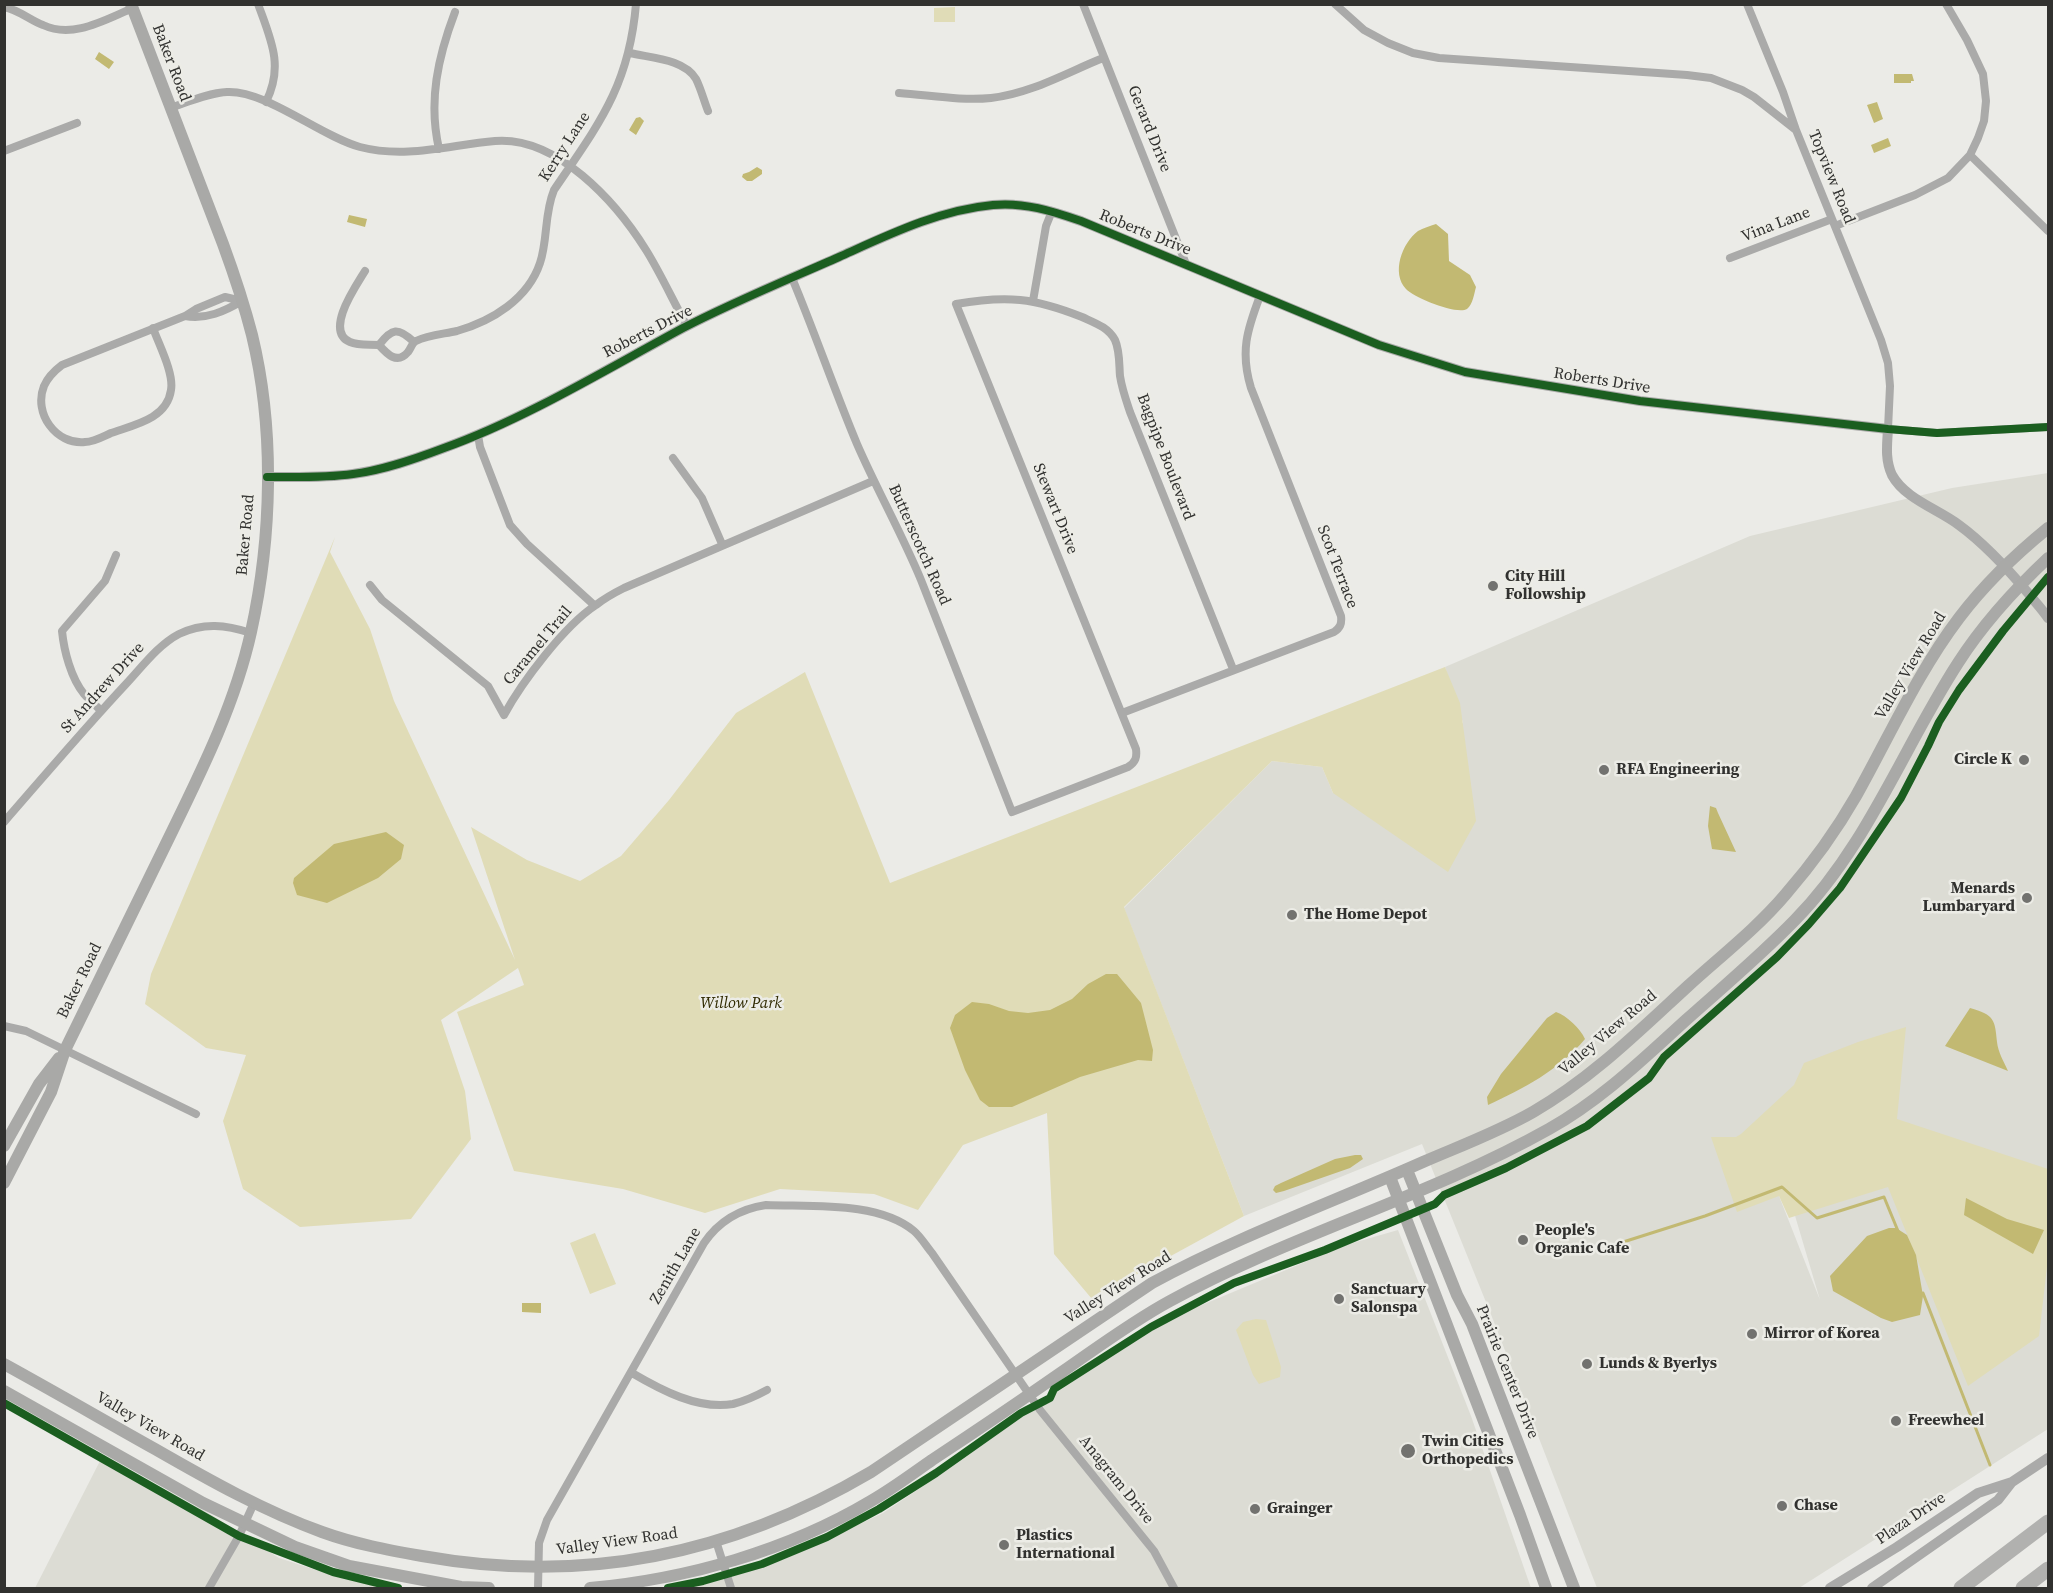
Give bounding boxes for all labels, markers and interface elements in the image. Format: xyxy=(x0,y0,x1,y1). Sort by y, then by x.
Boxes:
street label: Baker Road xyxy=(147,21,195,105)
street label: Gerard Drive xyxy=(1123,83,1175,175)
street label: Kerry Lane xyxy=(535,108,595,186)
street label: Topview Road xyxy=(1803,127,1859,227)
street label: Vina Lane xyxy=(1739,203,1813,247)
street label: Roberts Drive xyxy=(1096,206,1194,260)
street label: Roberts Drive xyxy=(600,301,696,363)
street label: Roberts Drive xyxy=(1552,364,1652,398)
street label: Bagpipe Boulevard xyxy=(1132,391,1198,523)
street label: Stewart Drive xyxy=(1028,461,1082,557)
street label: Butterscotch Road xyxy=(884,482,954,608)
street label: Baker Road xyxy=(233,494,259,576)
street label: Scot Terrace xyxy=(1312,523,1362,611)
place label: City Hill Followship xyxy=(1505,567,1586,605)
marker: City Hill Followship xyxy=(1486,579,1500,593)
street label: Caramel Trail xyxy=(499,603,577,689)
street label: Valley View Road xyxy=(1871,609,1951,723)
street label: St Andrew Drive xyxy=(57,639,149,737)
place label: Circle K xyxy=(1954,750,2012,770)
marker: Circle K xyxy=(2017,753,2031,767)
place label: RFA Engineering xyxy=(1616,760,1740,780)
marker: RFA Engineering xyxy=(1597,763,1611,777)
place label: Menards Lumbaryard xyxy=(1923,879,2015,917)
marker: Menards Lumbaryard xyxy=(2020,891,2034,905)
place label: The Home Depot xyxy=(1304,905,1427,925)
marker: The Home Depot xyxy=(1285,908,1299,922)
street label: Baker Road xyxy=(53,940,107,1022)
street label: Valley View Road xyxy=(1555,986,1661,1080)
park label: Willow Park xyxy=(700,994,782,1014)
place label: People's Organic Cafe xyxy=(1535,1221,1629,1259)
street label: Zenith Lane xyxy=(646,1224,706,1308)
marker: People's Organic Cafe xyxy=(1516,1233,1530,1247)
street label: Valley View Road xyxy=(1061,1247,1175,1329)
place label: Sanctuary Salonspa xyxy=(1351,1280,1426,1318)
marker: Sanctuary Salonspa xyxy=(1332,1292,1346,1306)
street label: Prairie Center Drive xyxy=(1471,1302,1543,1442)
place label: Mirror of Korea xyxy=(1764,1324,1880,1344)
marker: Mirror of Korea xyxy=(1745,1327,1759,1341)
place label: Lunds & Byerlys xyxy=(1599,1354,1717,1374)
marker: Lunds & Byerlys xyxy=(1580,1357,1594,1371)
street label: Valley View Road xyxy=(92,1388,208,1466)
place label: Freewheel xyxy=(1908,1411,1984,1431)
marker: Freewheel xyxy=(1889,1414,1903,1428)
street label: Anagram Drive xyxy=(1075,1432,1157,1528)
place label: Twin Cities Orthopedics xyxy=(1422,1432,1514,1470)
marker: Twin Cities Orthopedics xyxy=(1399,1442,1417,1460)
street label: Plaza Drive xyxy=(1873,1489,1949,1549)
place label: Chase xyxy=(1794,1496,1838,1516)
place label: Grainger xyxy=(1267,1499,1332,1519)
marker: Chase xyxy=(1775,1499,1789,1513)
marker: Grainger xyxy=(1248,1502,1262,1516)
street label: Valley View Road xyxy=(555,1524,679,1560)
place label: Plastics International xyxy=(1016,1526,1115,1564)
marker: Plastics International xyxy=(997,1538,1011,1552)

